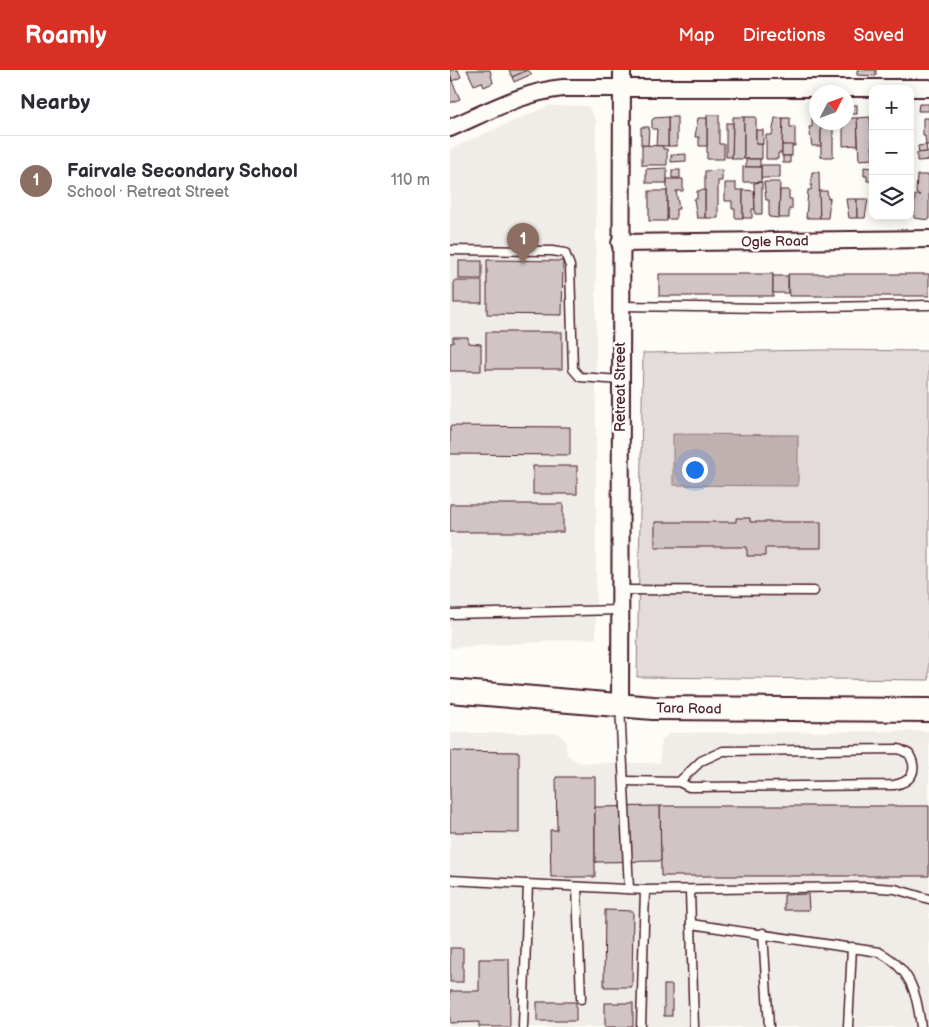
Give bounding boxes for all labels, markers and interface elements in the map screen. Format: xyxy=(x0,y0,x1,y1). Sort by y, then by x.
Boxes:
text: Roamly xyxy=(25,21,106,50)
text: Map xyxy=(679,25,715,46)
text: Directions xyxy=(743,25,825,46)
text: Saved xyxy=(853,25,904,46)
north arrow xyxy=(809,85,854,130)
map controls xyxy=(869,85,914,220)
button: + xyxy=(869,85,914,130)
text: Nearby xyxy=(20,90,90,115)
button: − xyxy=(869,130,914,175)
text: Fairvale Secondary School xyxy=(67,160,298,183)
text: 1 xyxy=(33,171,39,190)
text: 110 m xyxy=(391,171,430,190)
button: layers xyxy=(869,175,914,220)
text: School · Retreat Street xyxy=(67,183,229,202)
pin: 1 xyxy=(507,223,539,264)
street label: Ogle Road xyxy=(741,232,809,251)
street label: Retreat Street xyxy=(612,341,629,432)
your location xyxy=(682,457,708,483)
street label: Tara Road xyxy=(656,699,722,718)

